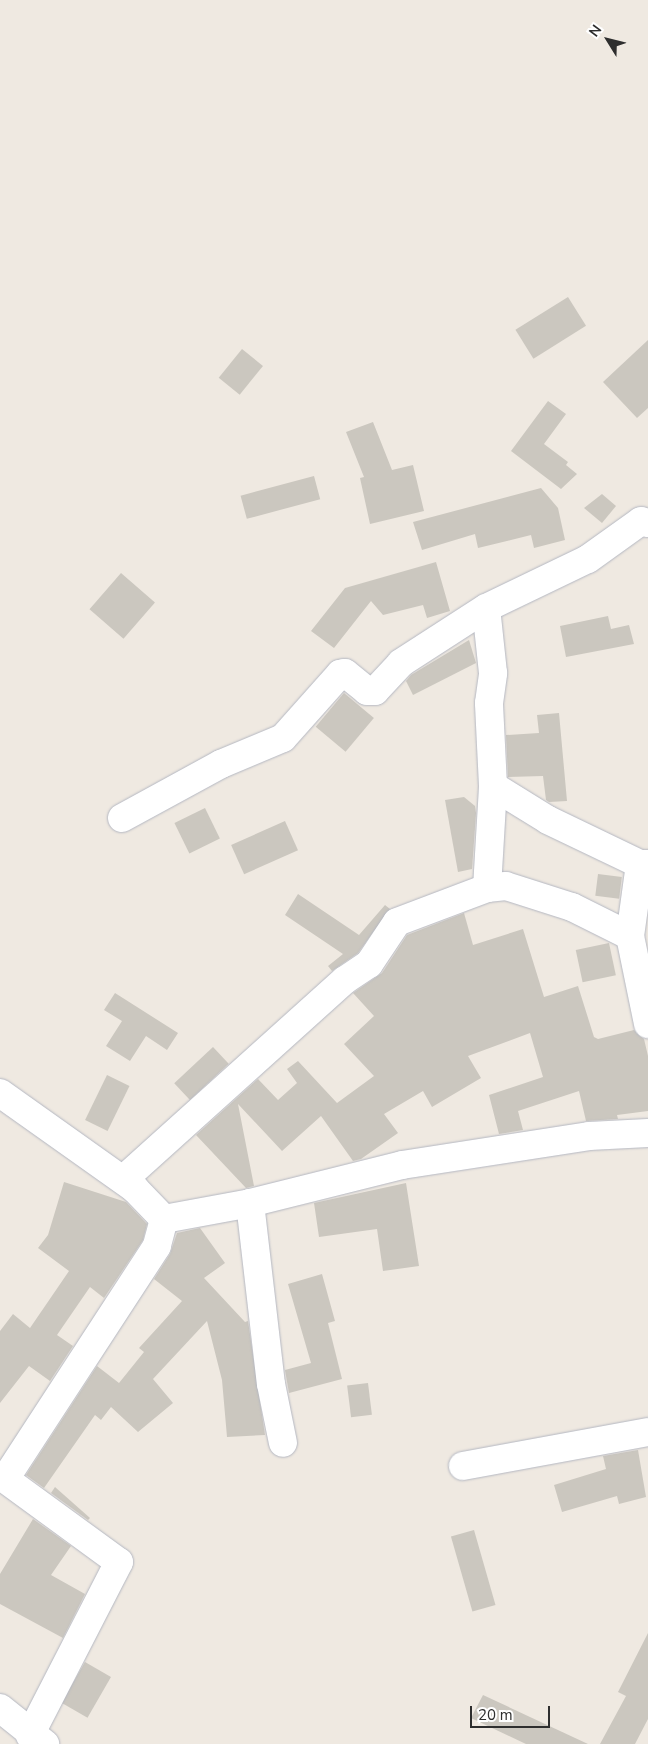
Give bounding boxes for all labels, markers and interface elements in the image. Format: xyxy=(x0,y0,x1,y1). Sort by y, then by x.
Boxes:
north arrow xyxy=(583,15,633,65)
text: N xyxy=(585,21,606,41)
scale bar xyxy=(473,1696,553,1728)
text: 20 m xyxy=(478,1705,513,1725)

